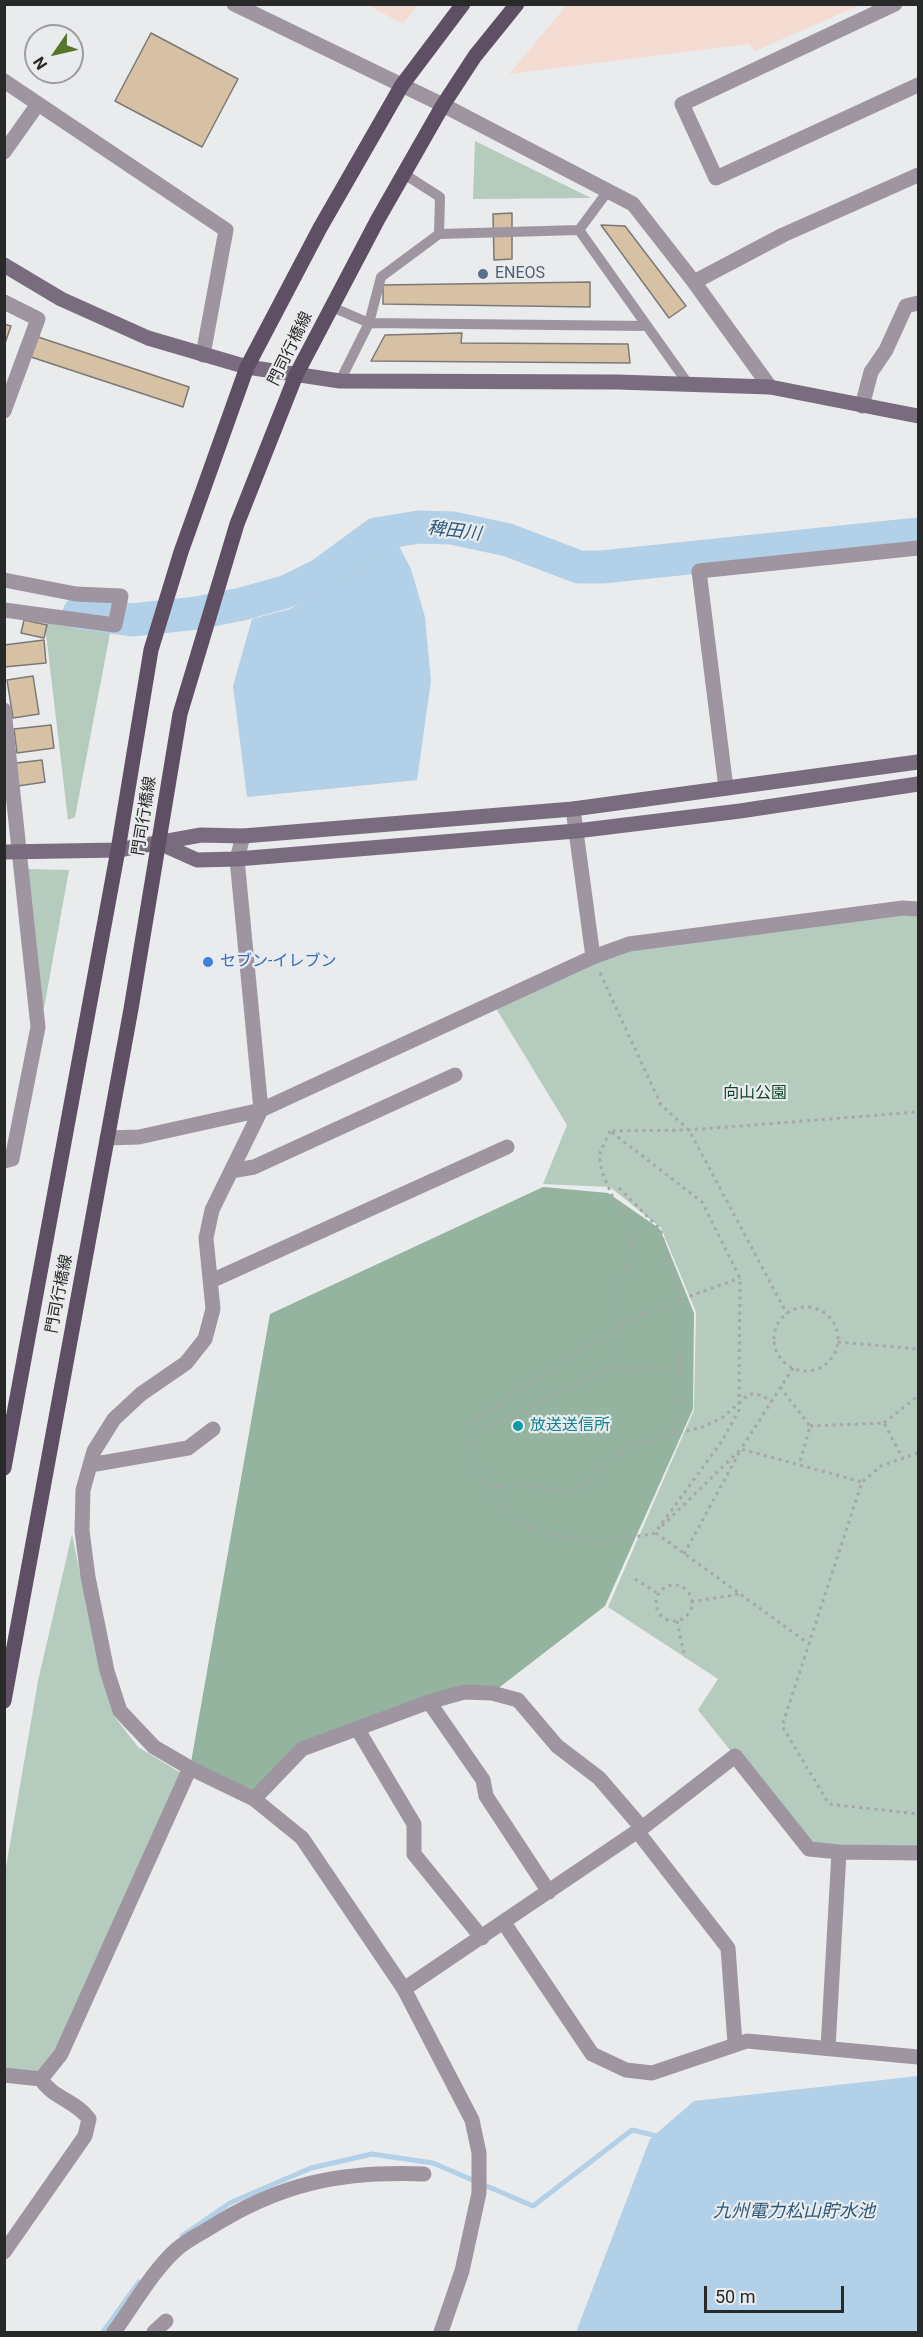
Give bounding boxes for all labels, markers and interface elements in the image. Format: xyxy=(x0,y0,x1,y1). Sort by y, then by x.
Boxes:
north arrow xyxy=(24,24,84,84)
text: N xyxy=(29,53,51,73)
place label: ENEOS xyxy=(495,264,545,284)
marker: ENEOS xyxy=(476,267,490,281)
street label: 門司行橋線 xyxy=(265,309,317,389)
water label: 稗田川 xyxy=(426,518,482,546)
street label: 門司行橋線 xyxy=(129,775,161,857)
place label: セブン-イレブン xyxy=(220,952,336,972)
marker: セブン-イレブン xyxy=(201,955,215,969)
park label: 向山公園 xyxy=(723,1084,787,1104)
street label: 門司行橋線 xyxy=(43,1253,77,1335)
place label: 放送送信所 xyxy=(530,1416,610,1436)
marker: 放送送信所 xyxy=(511,1419,525,1433)
water label: 九州電力松山貯水池 xyxy=(713,2201,875,2223)
scale bar xyxy=(707,2274,846,2312)
text: 50 m xyxy=(715,2286,755,2307)

